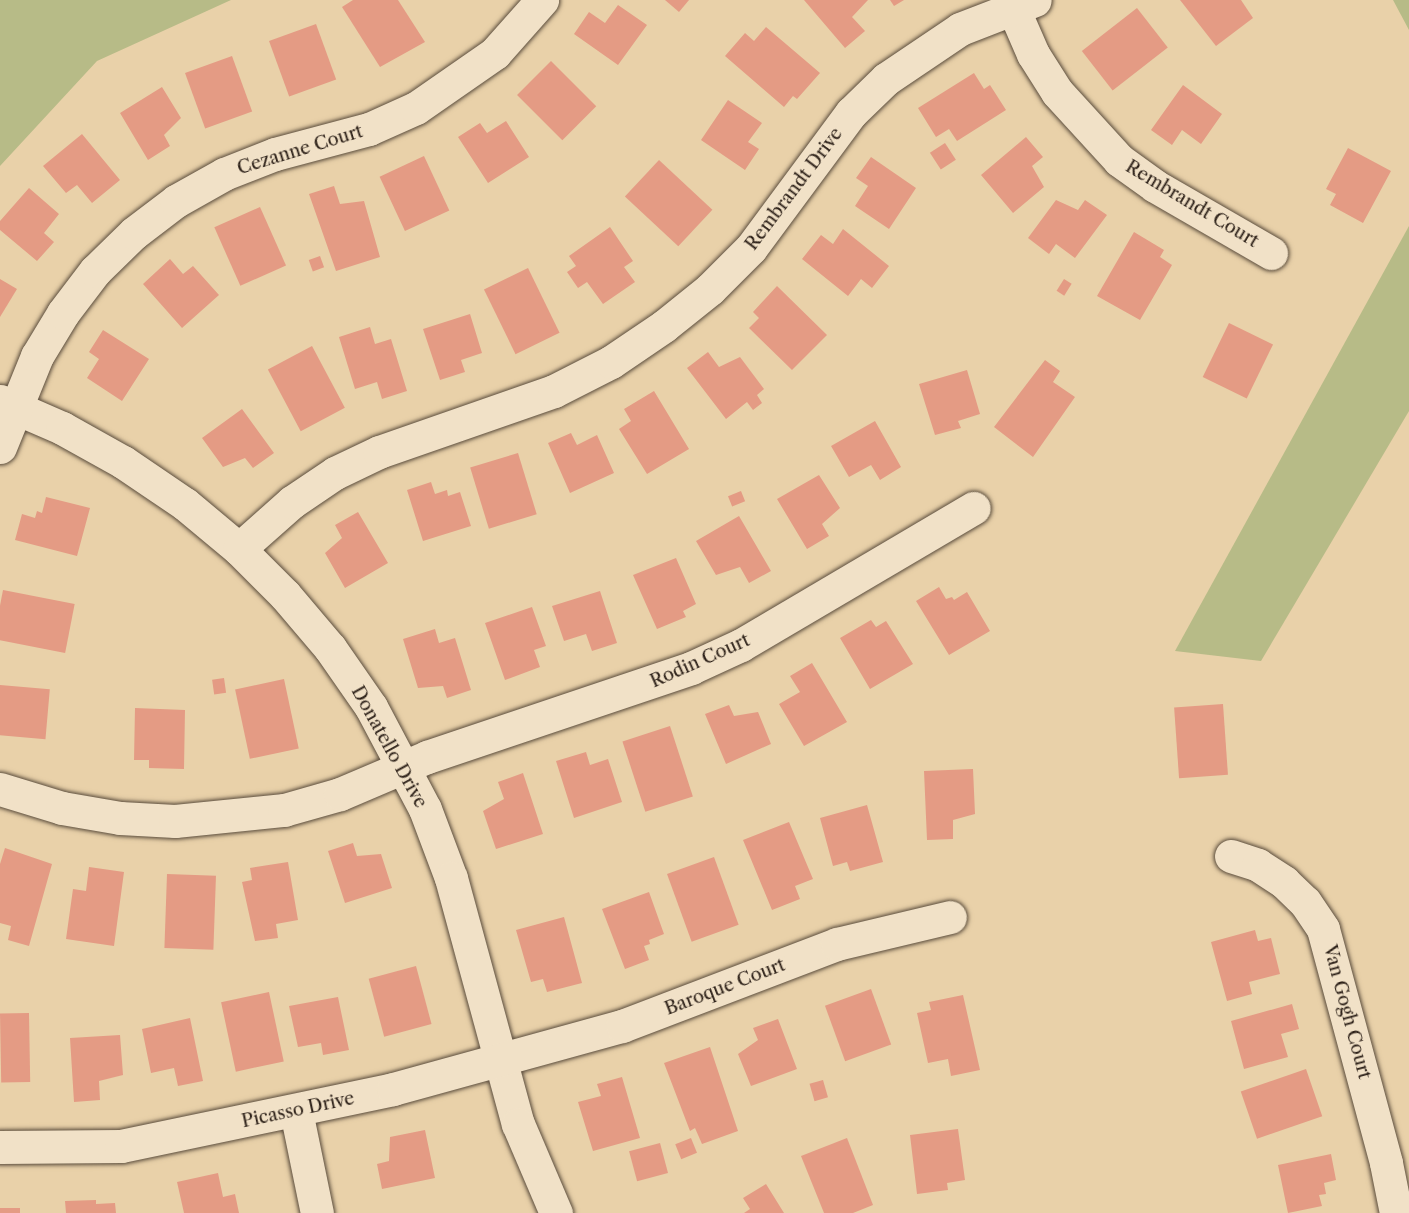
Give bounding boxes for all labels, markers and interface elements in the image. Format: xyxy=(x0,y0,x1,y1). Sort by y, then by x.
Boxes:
street label: Cezanne Court xyxy=(235,121,365,179)
street label: Rembrandt Drive xyxy=(741,123,847,255)
street label: Rembrandt Court xyxy=(1122,156,1262,252)
street label: Rodin Court xyxy=(647,629,753,693)
street label: Donatello Drive xyxy=(347,682,431,812)
street label: Van Gogh Court xyxy=(1319,943,1375,1081)
street label: Baroque Court xyxy=(662,954,788,1020)
street label: Picasso Drive xyxy=(240,1088,356,1132)

